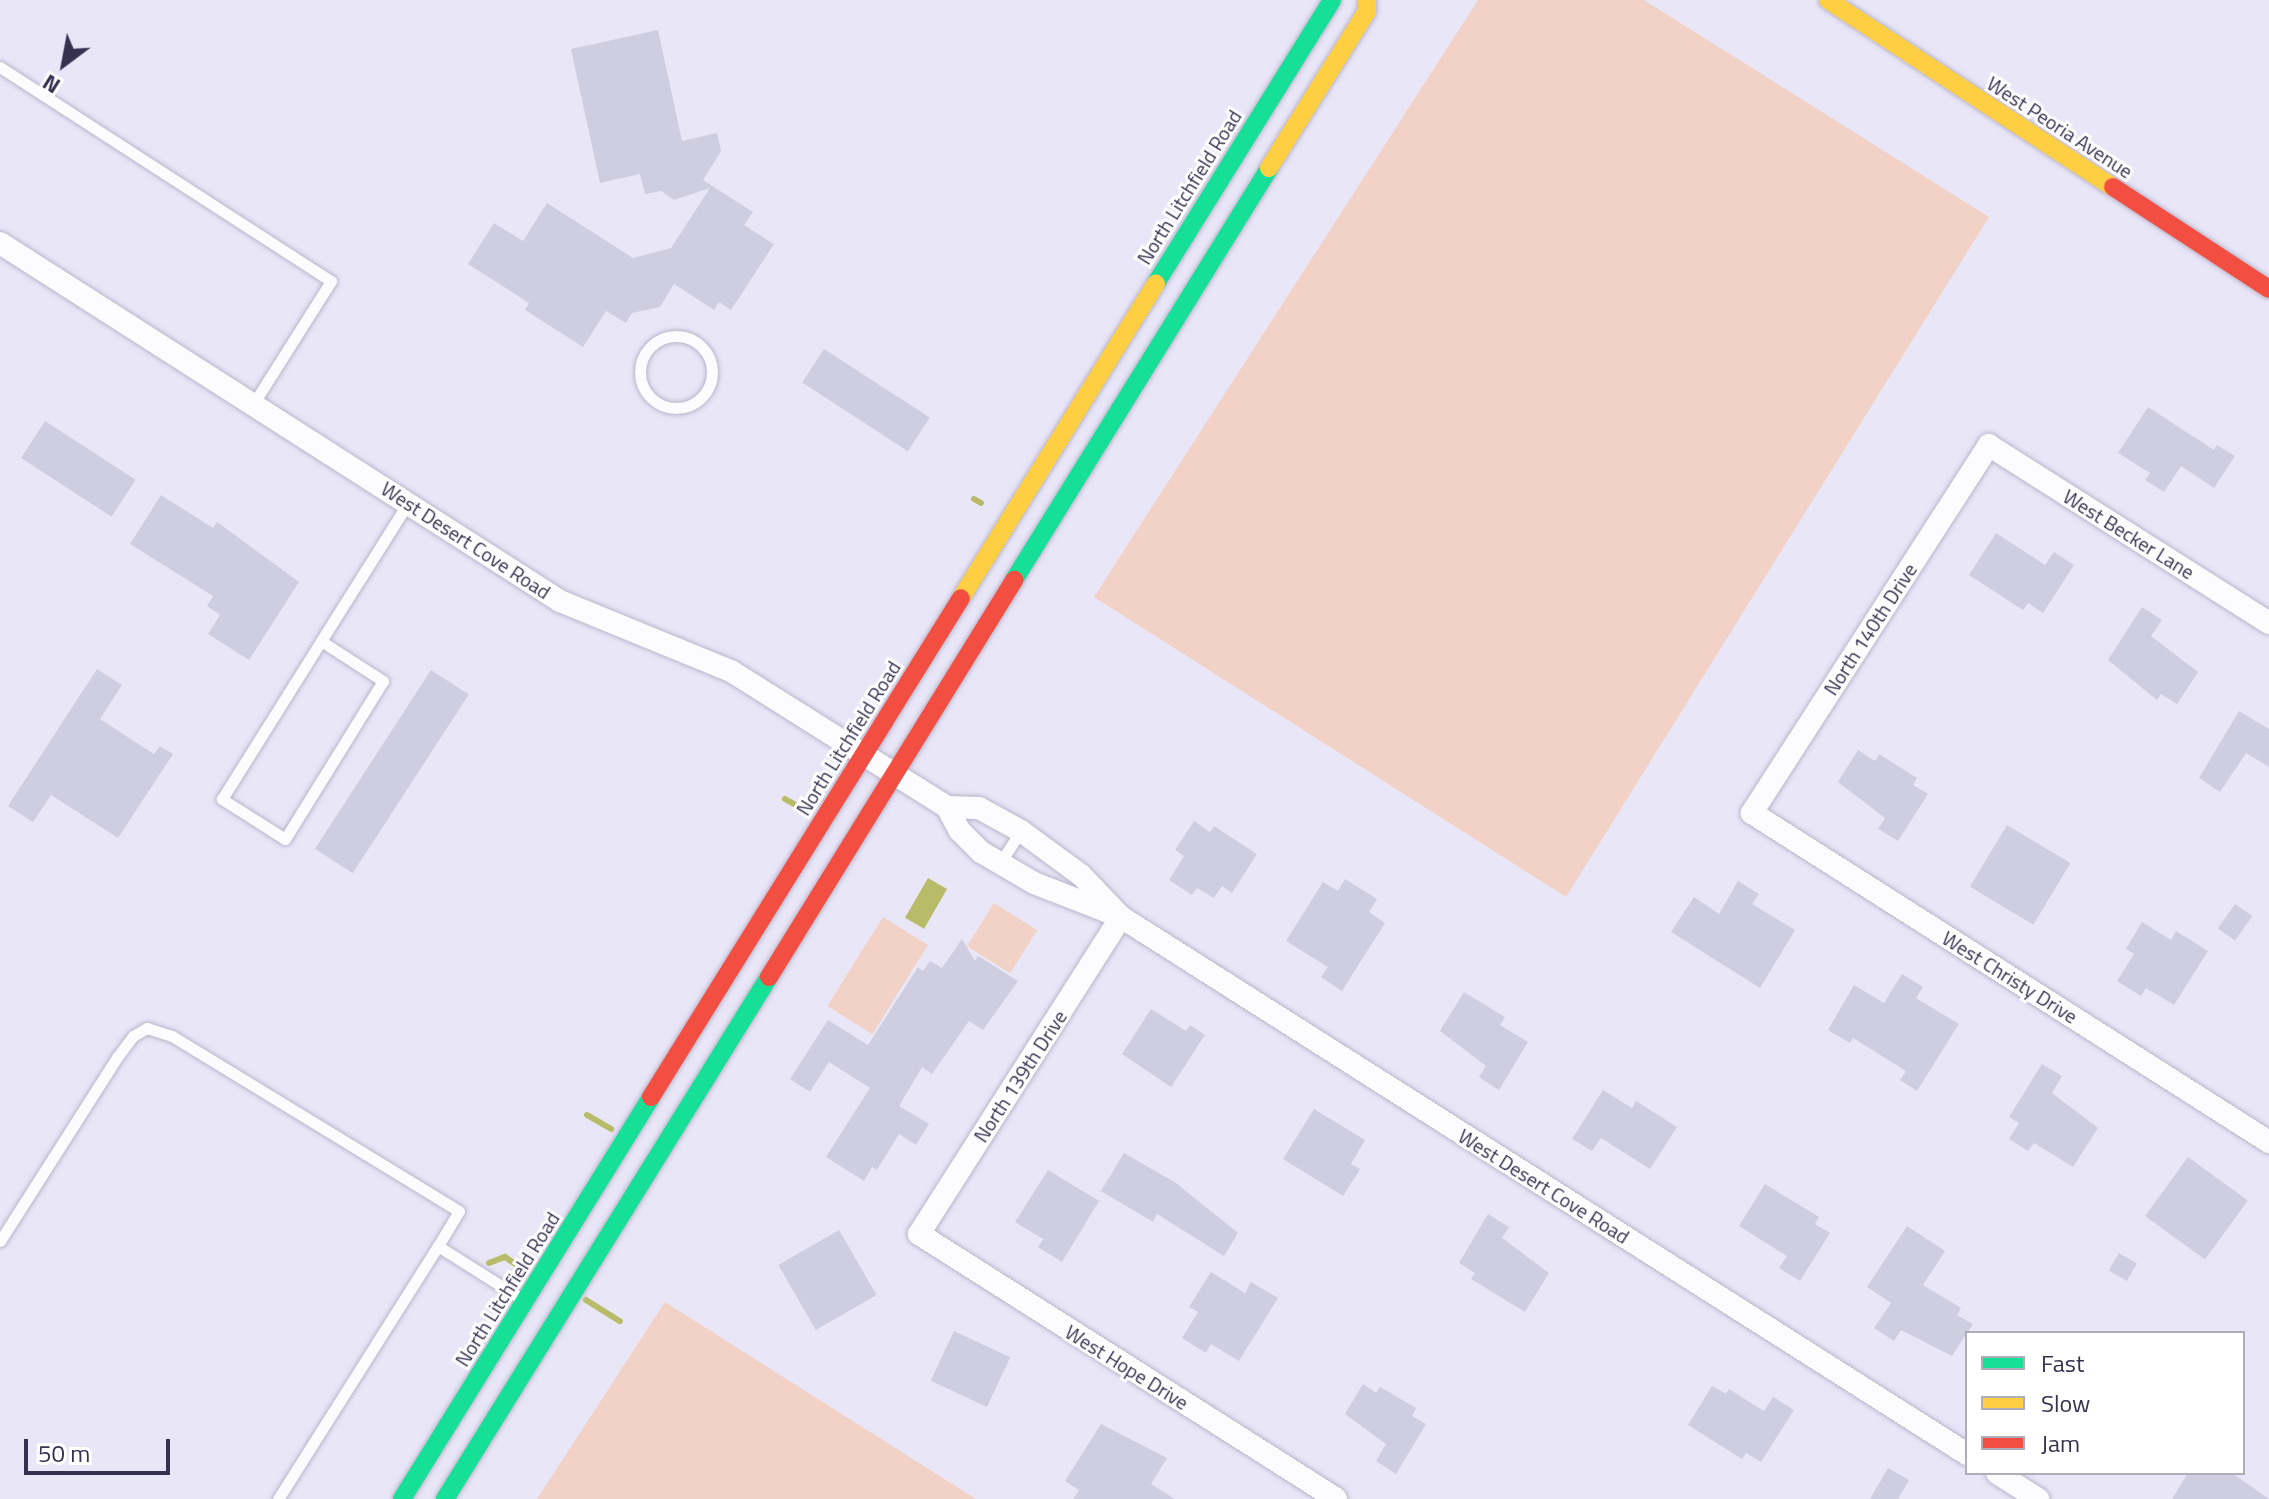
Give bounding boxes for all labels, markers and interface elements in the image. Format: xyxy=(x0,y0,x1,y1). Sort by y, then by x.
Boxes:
north arrow xyxy=(24,24,104,104)
text: N xyxy=(36,66,67,103)
street label: West Peoria Avenue xyxy=(1983,71,2137,183)
street label: North Litchfield Road xyxy=(1132,105,1246,269)
street label: West Desert Cove Road xyxy=(377,476,555,604)
street label: West Becker Lane xyxy=(2059,484,2199,584)
street label: North 140th Drive xyxy=(1818,558,1922,700)
street label: North Litchfield Road xyxy=(791,656,905,820)
street label: West Christy Drive xyxy=(1938,926,2082,1028)
street label: North 139th Drive xyxy=(968,1005,1072,1147)
street label: West Desert Cove Road xyxy=(1454,1124,1634,1248)
street label: North Litchfield Road xyxy=(450,1207,564,1371)
street label: West Hope Drive xyxy=(1061,1319,1193,1415)
legend xyxy=(1965,1331,2245,1475)
text: Fast xyxy=(2041,1345,2084,1381)
text: Slow xyxy=(2041,1385,2090,1421)
scale bar xyxy=(28,1423,174,1473)
text: Jam xyxy=(2041,1425,2080,1461)
text: 50 m xyxy=(38,1435,90,1471)

